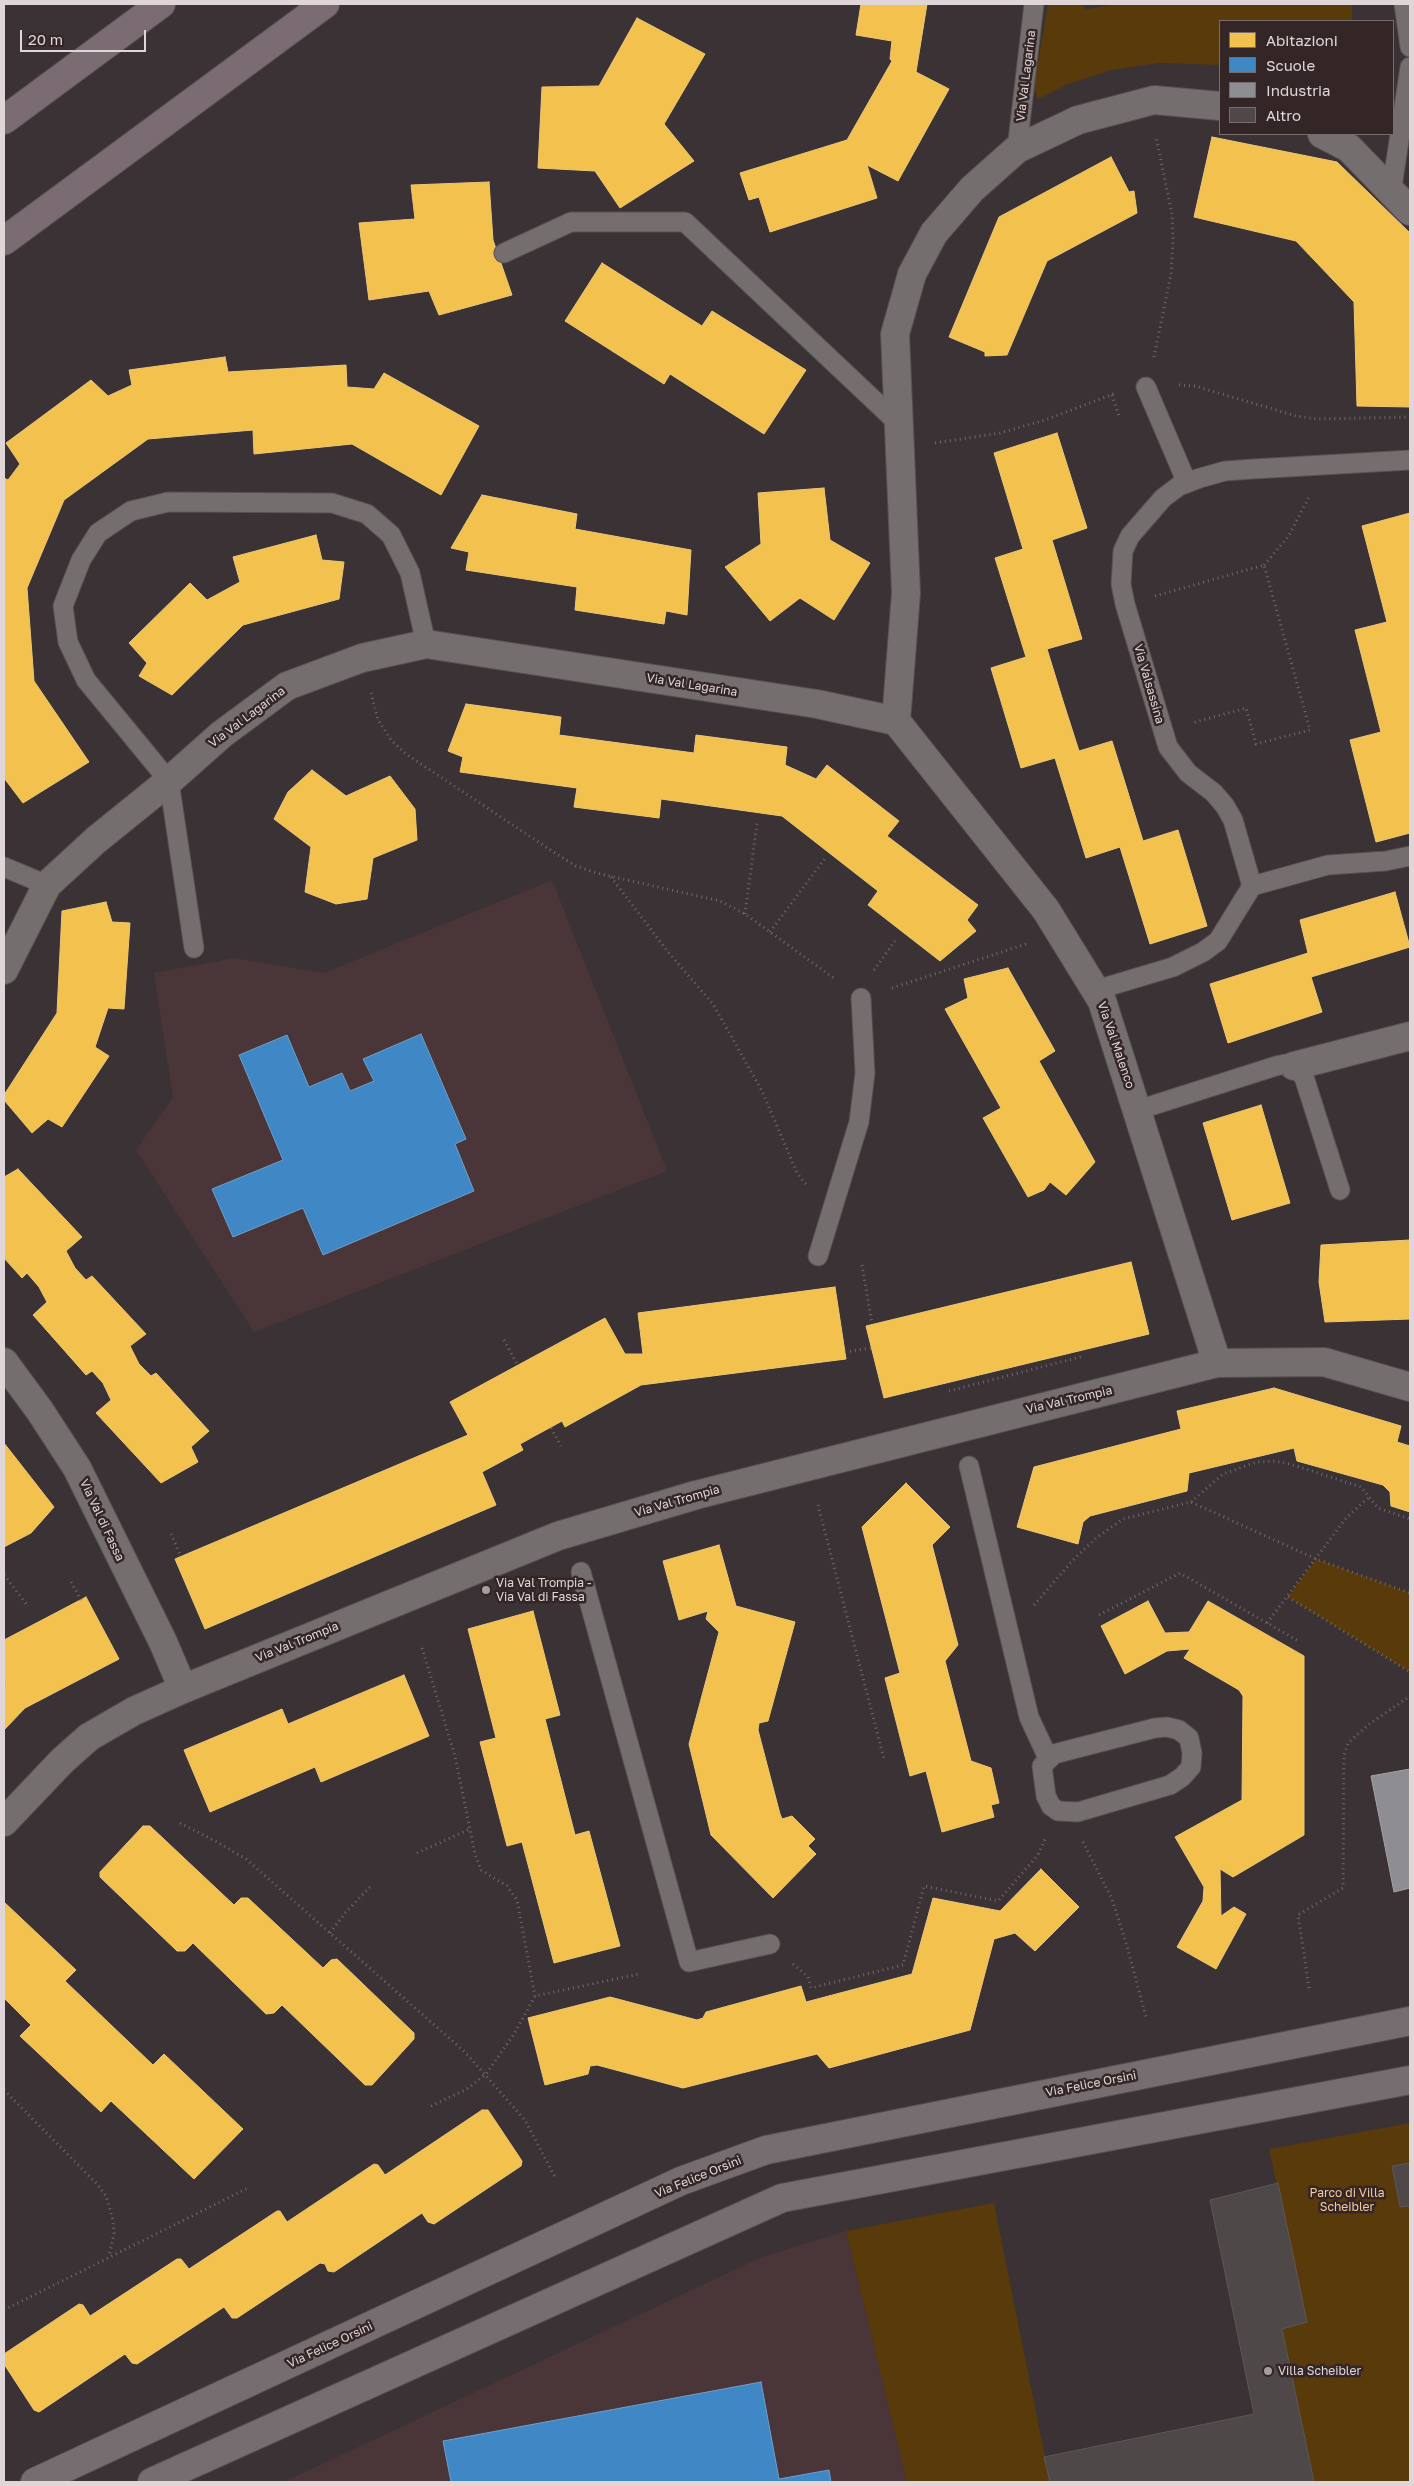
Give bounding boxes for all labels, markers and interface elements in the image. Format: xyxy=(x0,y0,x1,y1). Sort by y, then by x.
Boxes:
scale bar xyxy=(22,20,149,52)
legend xyxy=(1219,20,1394,135)
street label: Via Val Lagarina xyxy=(1013,29,1039,123)
text: 20 m xyxy=(28,30,63,48)
text: Abitazioni xyxy=(1266,31,1338,49)
text: Scuole xyxy=(1266,56,1315,74)
text: Industria xyxy=(1266,81,1331,99)
text: Altro xyxy=(1266,106,1301,124)
street label: Via Valsassina xyxy=(1131,643,1167,725)
street label: Via Val Lagarina xyxy=(645,671,739,699)
street label: Via Val Lagarina xyxy=(206,684,288,750)
street label: Via Val Malenco xyxy=(1094,1000,1138,1090)
street label: Via Val Trompia xyxy=(1024,1383,1114,1417)
street label: Via Val di Fassa xyxy=(77,1477,127,1563)
street label: Via Val Trompia xyxy=(633,1482,721,1520)
place label: Via Val Trompia - Via Val di Fassa xyxy=(496,1576,592,1604)
marker: Via Val Trompia - Via Val di Fassa xyxy=(480,1584,492,1596)
street label: Via Val Trompia xyxy=(253,1619,341,1665)
street label: Via Felice Orsini xyxy=(1044,2068,1138,2100)
street label: Via Felice Orsini xyxy=(653,2153,743,2201)
park label: Parco di Villa Scheibler xyxy=(1309,2186,1385,2214)
street label: Via Felice Orsini xyxy=(285,2319,375,2371)
place label: Villa Scheibler xyxy=(1278,2364,1361,2378)
marker: Villa Scheibler xyxy=(1262,2365,1274,2377)

